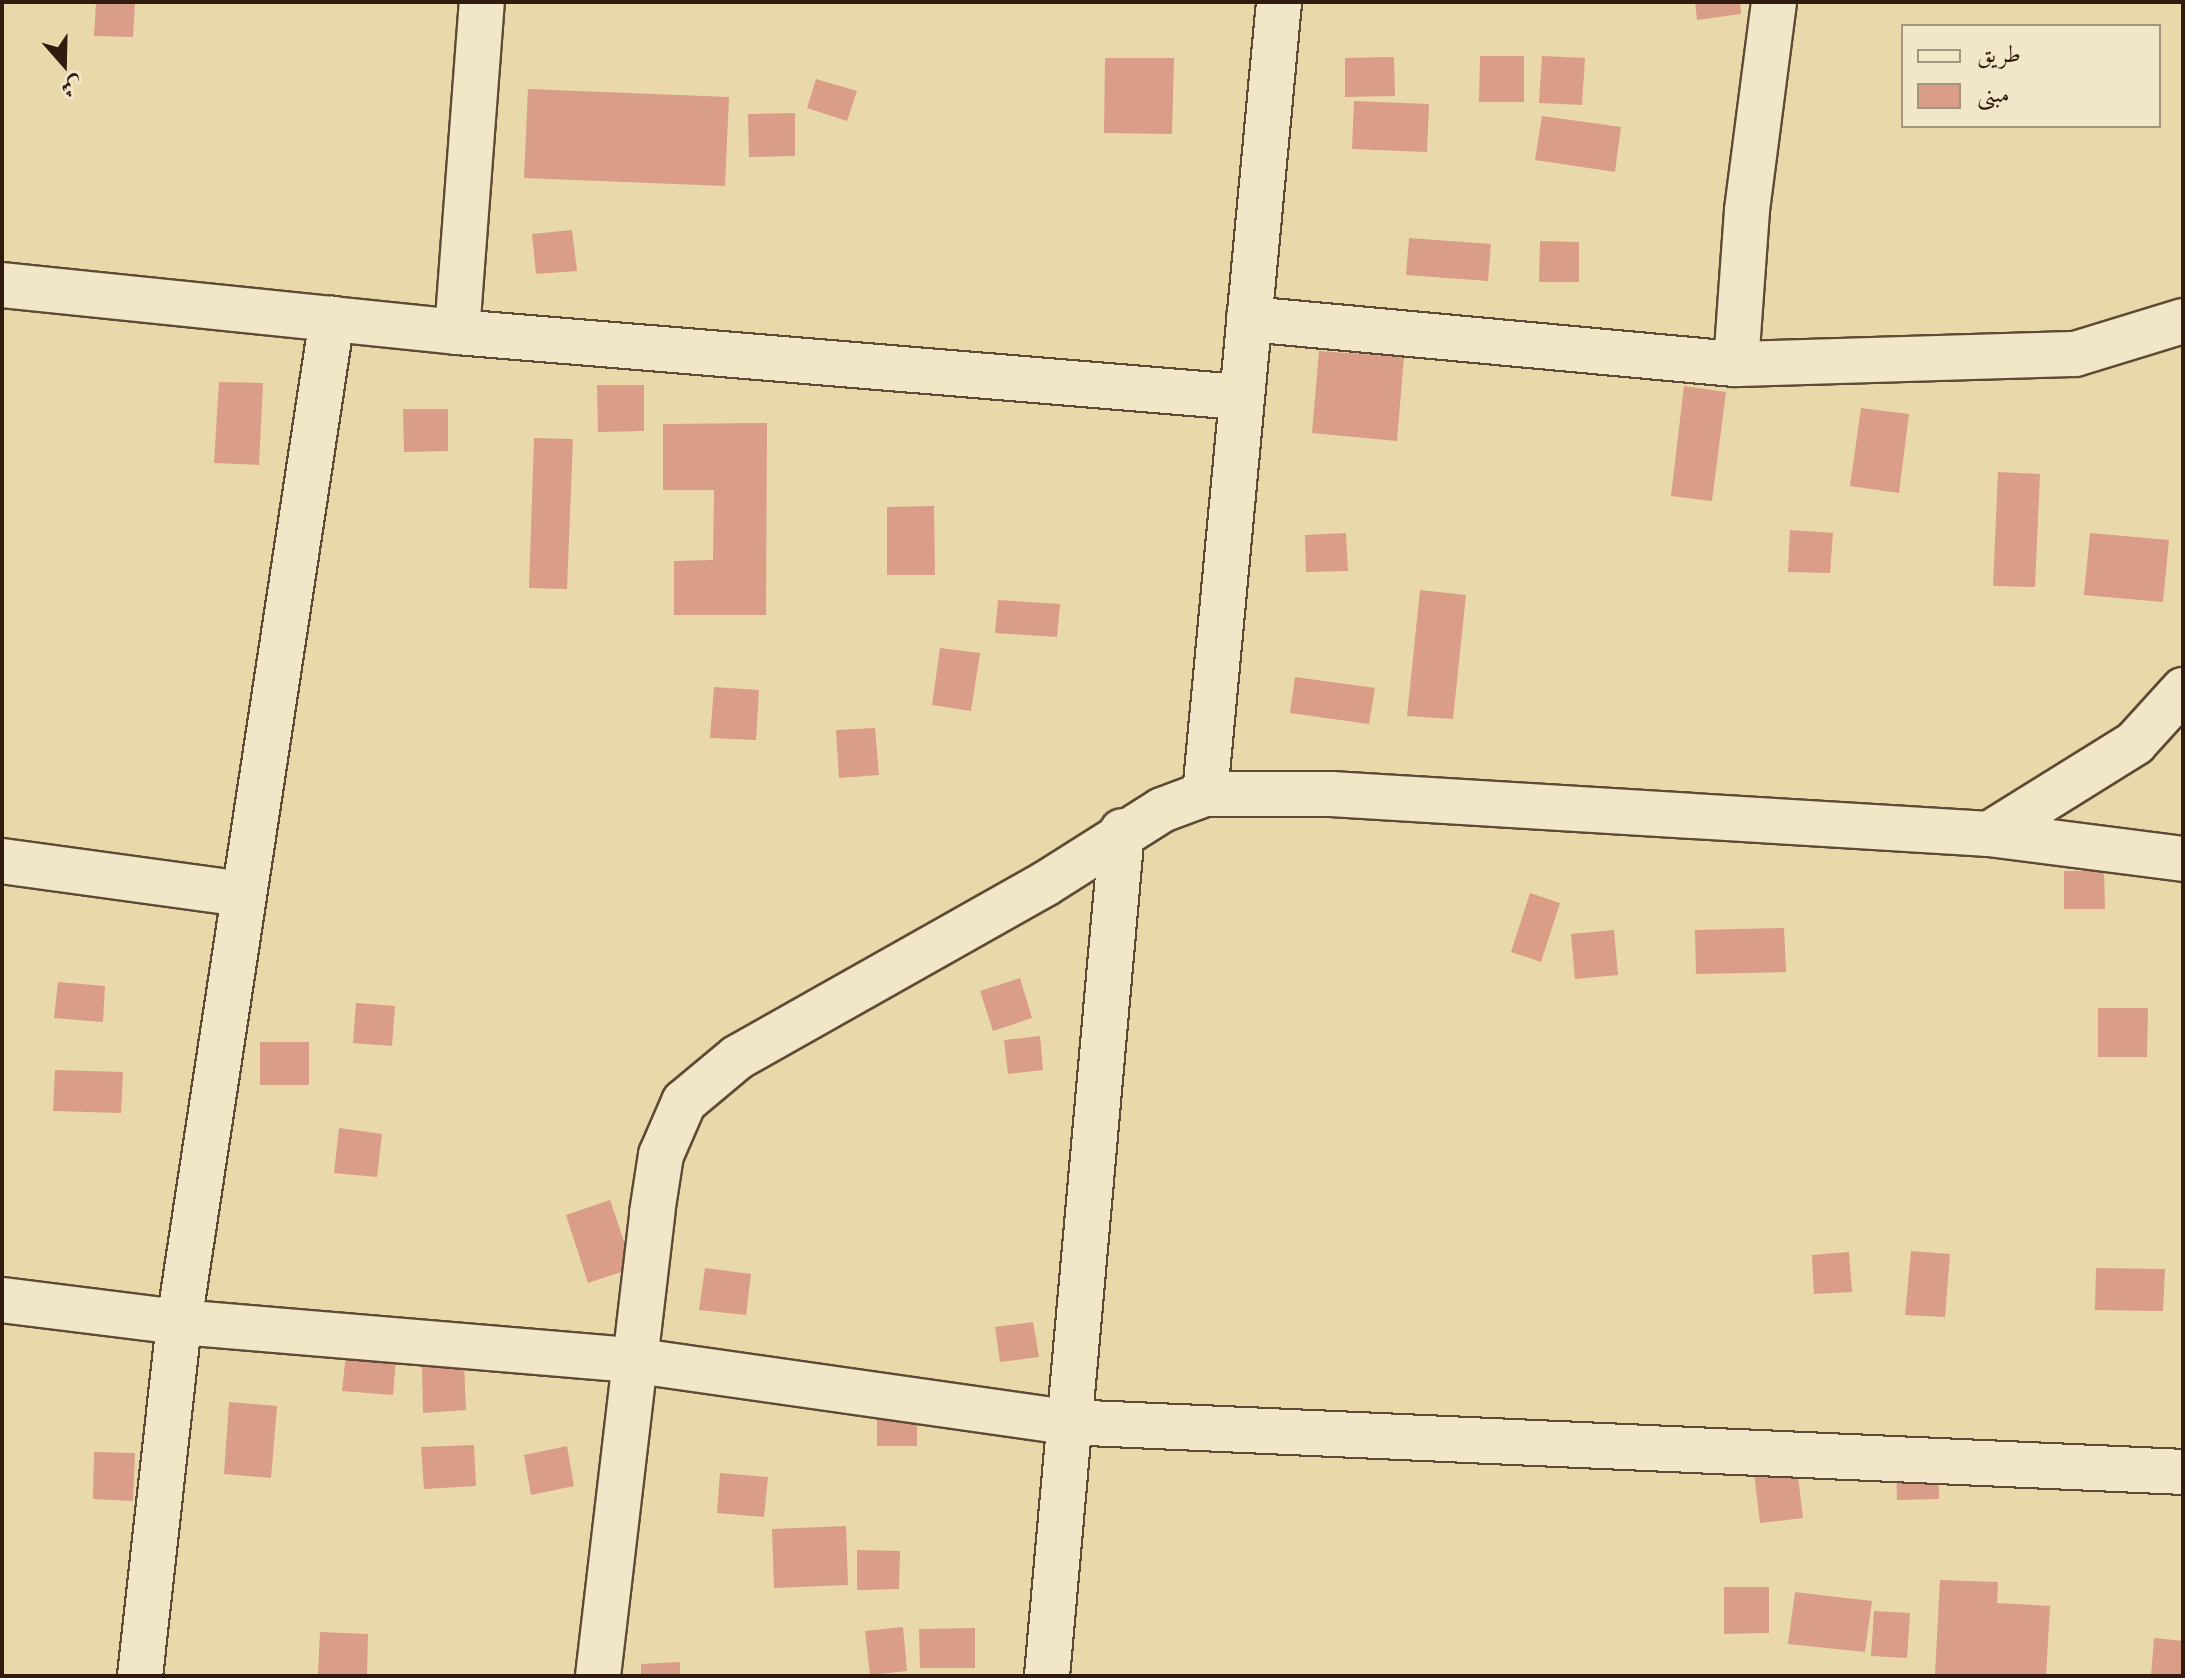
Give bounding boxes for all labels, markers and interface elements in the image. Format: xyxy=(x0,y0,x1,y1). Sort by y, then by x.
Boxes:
north arrow xyxy=(24,24,104,104)
legend xyxy=(1901,24,2161,128)
text: طريق xyxy=(1977,38,2021,69)
text: ش xyxy=(57,70,88,104)
text: مبنى xyxy=(1977,78,2010,109)

